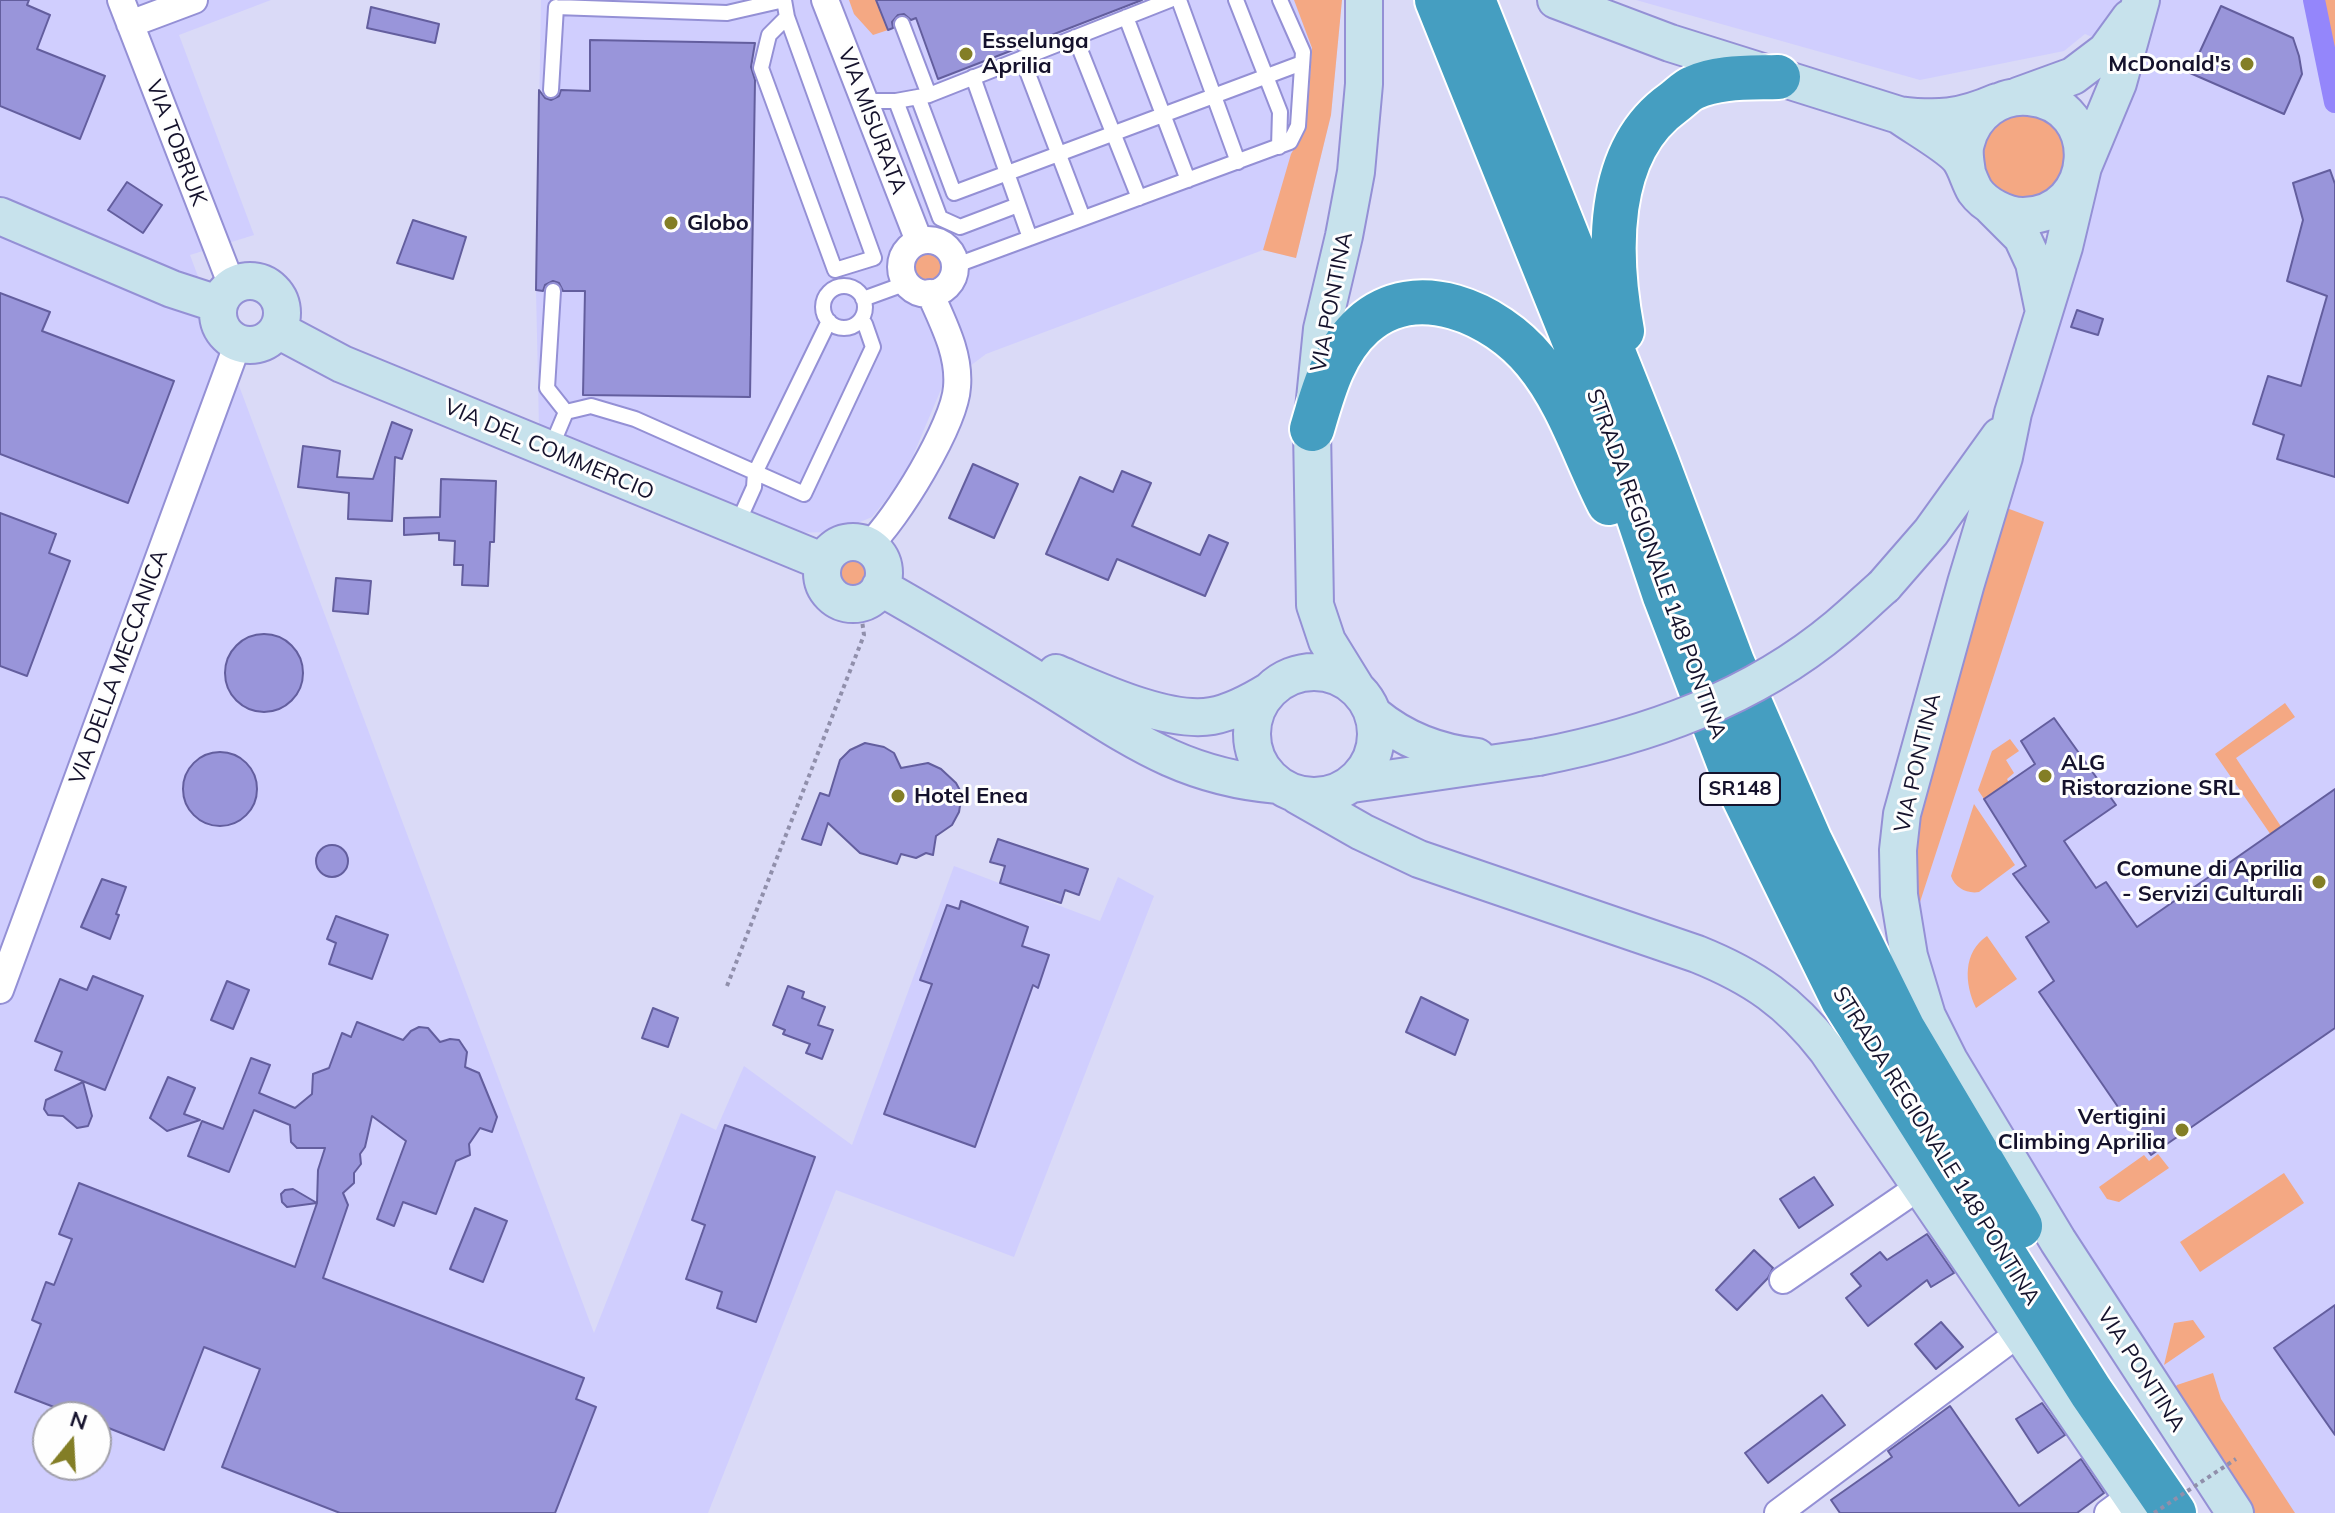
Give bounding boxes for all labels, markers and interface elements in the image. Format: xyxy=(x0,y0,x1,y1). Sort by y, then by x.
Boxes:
place label: Esselunga Aprilia xyxy=(982,28,1089,80)
street label: VIA MISURATA xyxy=(832,44,912,198)
marker: Esselunga Aprilia xyxy=(957,45,975,63)
place label: McDonald's xyxy=(2108,51,2231,77)
marker: McDonald's xyxy=(2238,55,2256,73)
street label: VIA TOBRUK xyxy=(140,76,212,210)
place label: Globo xyxy=(687,210,749,236)
marker: Globo xyxy=(662,214,680,232)
street label: VIA PONTINA xyxy=(1305,230,1359,374)
street label: STRADA REGIONALE 148 PONTINA xyxy=(1580,385,1732,743)
street label: VIA DEL COMMERCIO xyxy=(440,394,658,506)
street label: VIA DELLA MECCANICA xyxy=(64,546,174,788)
street label: VIA PONTINA xyxy=(1889,691,1947,835)
place label: ALG Ristorazione SRL xyxy=(2061,750,2240,802)
marker: ALG Ristorazione SRL xyxy=(2036,767,2054,785)
road number: SR148 xyxy=(1700,773,1780,805)
place label: Hotel Enea xyxy=(914,783,1028,809)
marker: Hotel Enea xyxy=(889,787,907,805)
place label: Comune di Aprilia - Servizi Culturali xyxy=(2116,856,2303,908)
marker: Comune di Aprilia - Servizi Culturali xyxy=(2310,873,2328,891)
street label: STRADA REGIONALE 148 PONTINA xyxy=(1827,982,2045,1310)
place label: Vertigini Climbing Aprilia xyxy=(1998,1104,2166,1156)
marker: Vertigini Climbing Aprilia xyxy=(2173,1121,2191,1139)
street label: VIA PONTINA xyxy=(2091,1303,2191,1437)
north arrow xyxy=(32,1401,112,1481)
text: N xyxy=(67,1404,91,1436)

